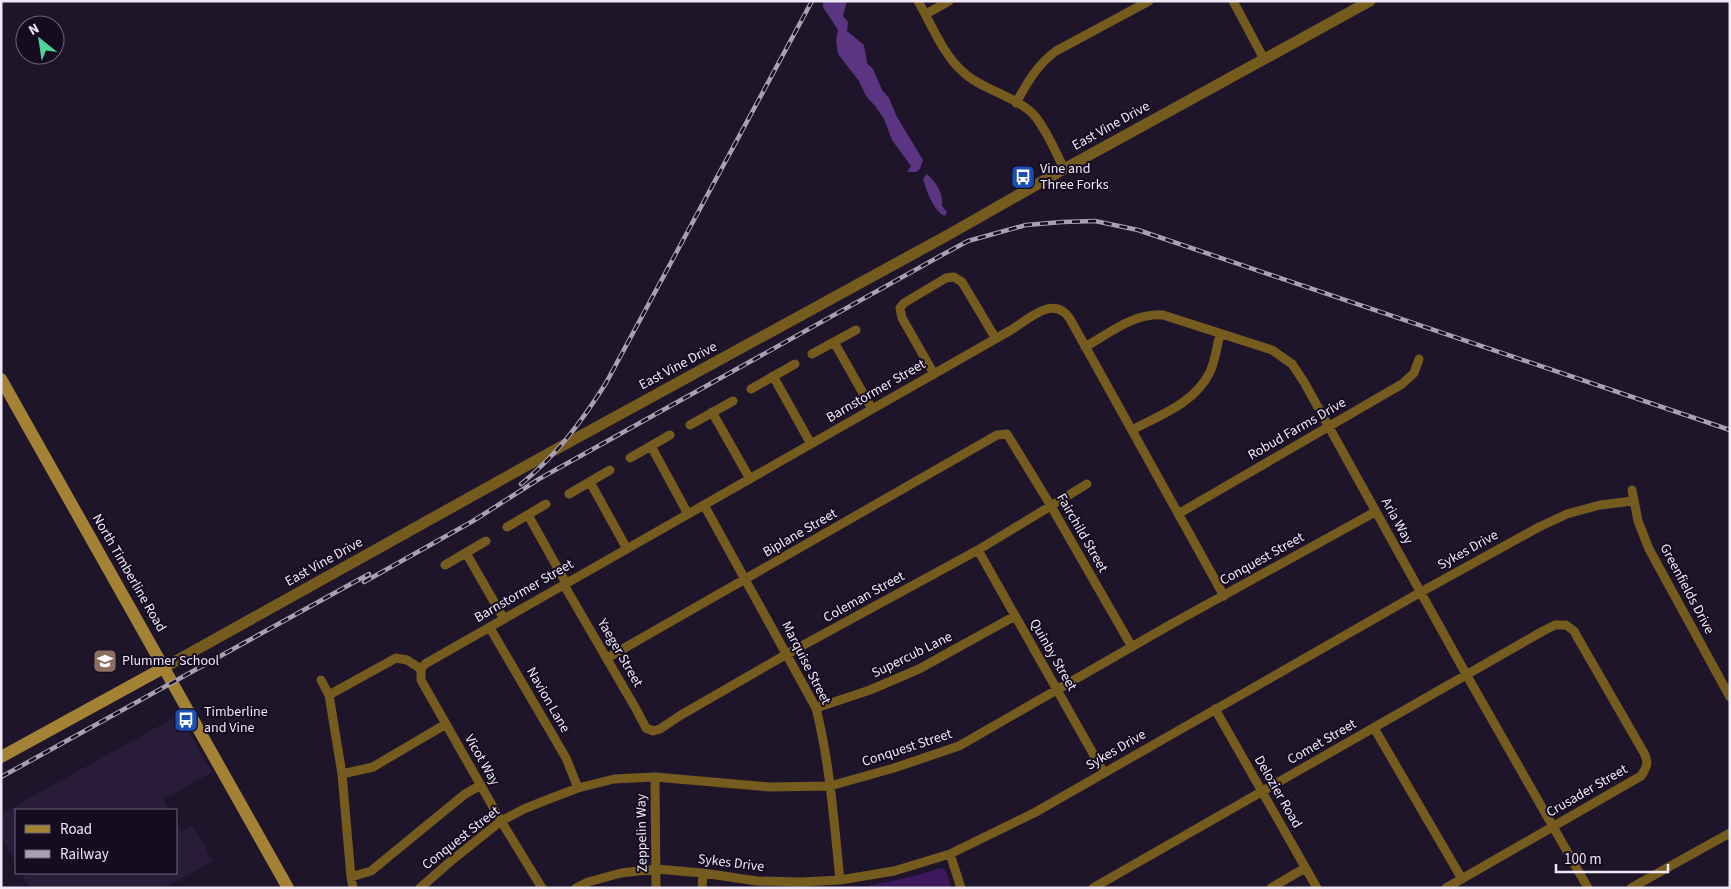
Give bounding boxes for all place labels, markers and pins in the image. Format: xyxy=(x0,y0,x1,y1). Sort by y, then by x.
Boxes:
place label: Vine and Three Forks xyxy=(1040,159,1109,195)
bus stop icon: Vine and Three Forks xyxy=(1010,164,1036,190)
school or university icon: Plummer School xyxy=(92,648,118,674)
place label: Plummer School xyxy=(122,651,220,671)
place label: Timberline and Vine xyxy=(204,702,268,738)
bus stop icon: Timberline and Vine xyxy=(173,707,199,733)

